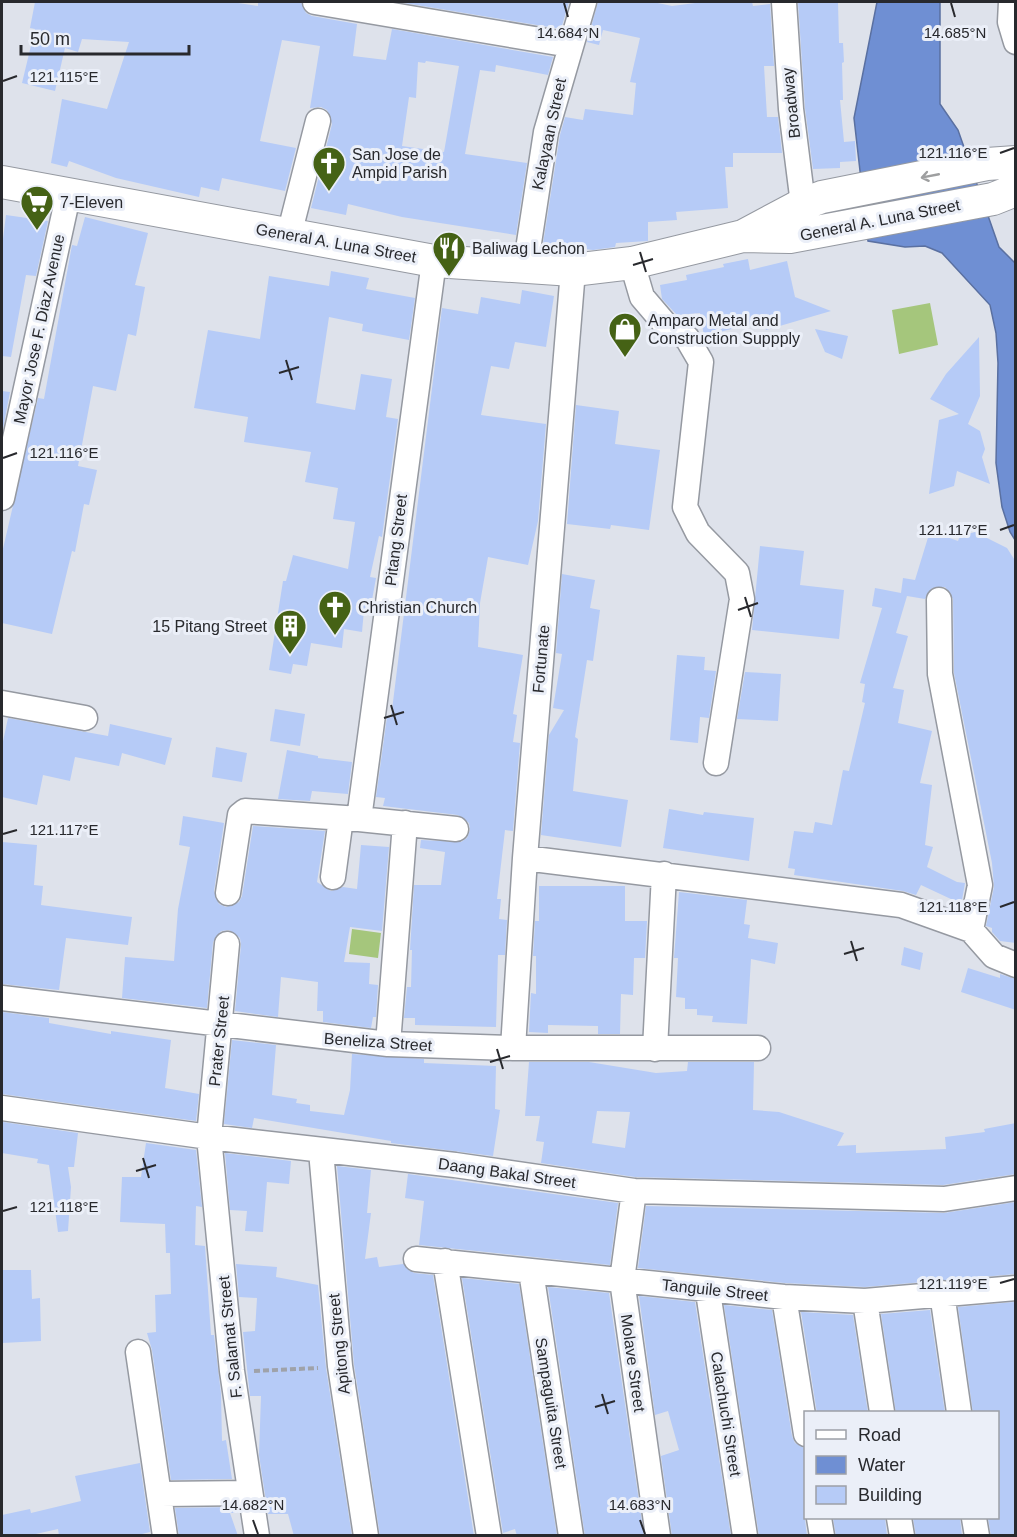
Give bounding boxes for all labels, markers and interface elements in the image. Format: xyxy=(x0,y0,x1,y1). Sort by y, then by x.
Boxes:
scale bar xyxy=(21,18,189,56)
text: 14.684°N xyxy=(537,24,599,41)
text: 14.685°N xyxy=(924,24,986,41)
text: 50 m xyxy=(30,29,70,49)
street label: Broadway xyxy=(779,67,803,139)
text: 121.115°E xyxy=(29,68,99,85)
street label: Kalayaan Street xyxy=(529,76,569,191)
text: 121.116°E xyxy=(918,144,988,161)
church icon: San Jose de Ampid Parish xyxy=(311,145,347,192)
place label: San Jose de Ampid Parish xyxy=(352,146,447,181)
one-way arrow xyxy=(920,170,939,182)
supermarket icon: 7-Eleven xyxy=(19,184,55,231)
place label: 7-Eleven xyxy=(60,194,123,211)
street label: General A. Luna Street xyxy=(798,196,962,244)
street label: General A. Luna Street xyxy=(254,220,418,266)
restaurant icon: Baliwag Lechon xyxy=(431,230,467,277)
street label: Mayor Jose F. Diaz Avenue xyxy=(11,232,67,425)
place label: Baliwag Lechon xyxy=(472,240,585,257)
shop icon: Amparo Metal and Construction Suppply xyxy=(607,311,643,358)
place label: Amparo Metal and Construction Suppply xyxy=(648,312,800,347)
text: 121.116°E xyxy=(29,444,99,461)
street label: Pitang Street xyxy=(382,493,410,587)
text: 121.117°E xyxy=(918,521,988,538)
church icon: Christian Church xyxy=(317,589,353,636)
place label: Christian Church xyxy=(358,599,477,616)
building icon: 15 Pitang Street xyxy=(272,608,308,655)
place label: 15 Pitang Street xyxy=(152,618,268,635)
street label: Fortunate xyxy=(530,624,552,694)
text: 121.117°E xyxy=(29,821,99,838)
text: 121.118°E xyxy=(918,898,988,915)
street label: Prater Street xyxy=(206,994,232,1087)
street label: Beneliza Street xyxy=(323,1030,433,1054)
street label: Daang Bakal Street xyxy=(437,1155,577,1191)
text: 121.118°E xyxy=(29,1198,99,1215)
street label: F. Salamat Street xyxy=(215,1275,245,1399)
text: 121.119°E xyxy=(918,1275,988,1292)
street label: Tanguile Street xyxy=(661,1276,770,1304)
street label: Apitong Street xyxy=(325,1292,353,1395)
street label: Molave Street xyxy=(618,1313,648,1414)
street label: Sampaguita Street xyxy=(532,1336,570,1470)
street label: Calachuchi Street xyxy=(708,1350,744,1478)
legend xyxy=(804,1411,999,1519)
text: Road xyxy=(858,1425,901,1445)
text: Water xyxy=(858,1455,905,1475)
text: Building xyxy=(858,1485,922,1505)
text: 14.682°N xyxy=(222,1496,284,1513)
text: 14.683°N xyxy=(609,1496,671,1513)

